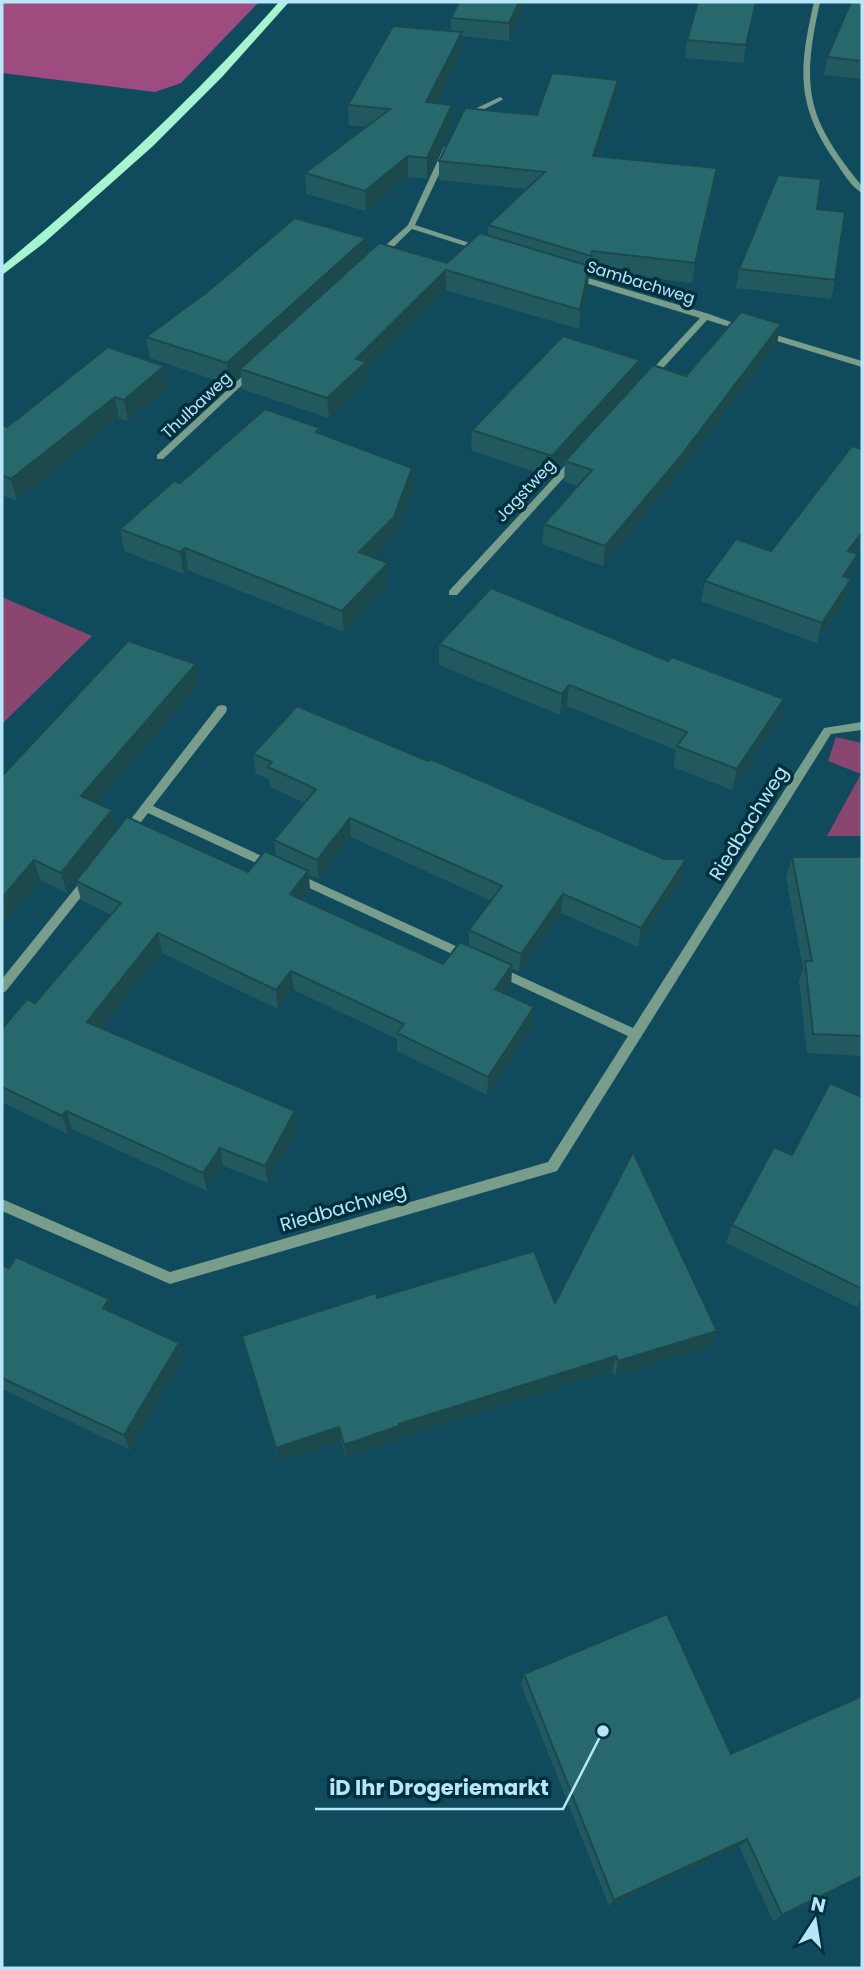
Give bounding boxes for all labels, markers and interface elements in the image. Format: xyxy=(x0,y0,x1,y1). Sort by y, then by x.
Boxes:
street label: Sambachweg xyxy=(584,255,698,310)
street label: Thulbaweg xyxy=(156,367,237,444)
street label: Jagstweg xyxy=(490,454,560,527)
street label: Riedbachweg xyxy=(702,761,794,886)
street label: Riedbachweg xyxy=(277,1177,410,1238)
callout: iD Ihr Drogeriemarkt xyxy=(315,1767,563,1809)
text: iD Ihr Drogeriemarkt xyxy=(329,1773,549,1802)
north arrow xyxy=(780,1886,850,1956)
text: N xyxy=(809,1890,828,1920)

